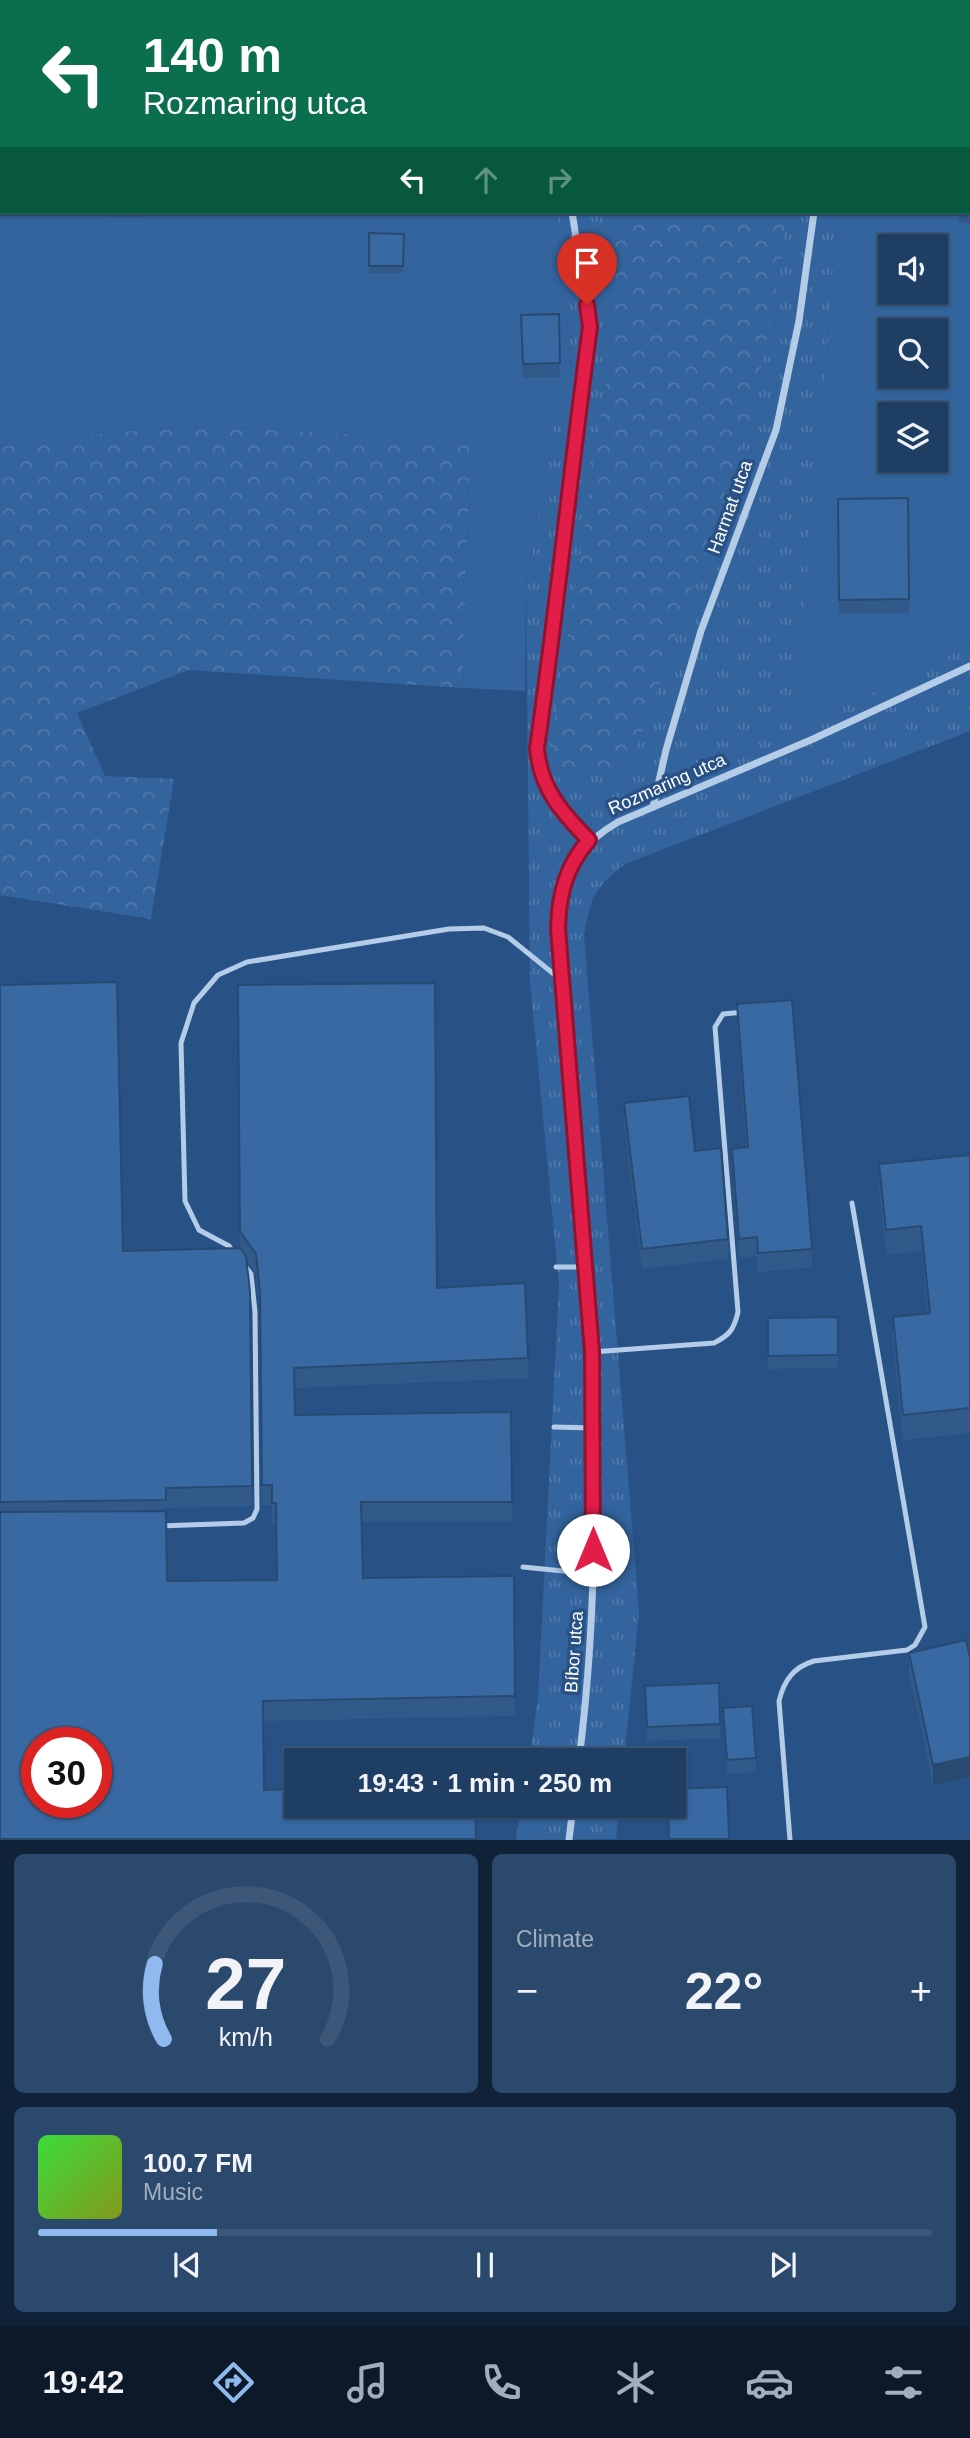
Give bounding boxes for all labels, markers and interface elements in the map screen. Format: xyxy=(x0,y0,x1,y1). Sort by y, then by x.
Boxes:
icon: left xyxy=(28,28,119,119)
text: 140 m xyxy=(143,28,282,82)
text: Rozmaring utca xyxy=(143,85,367,121)
icon: left xyxy=(394,161,432,199)
icon: ahead xyxy=(467,161,505,199)
icon: right xyxy=(540,161,578,199)
pin xyxy=(557,233,617,305)
map controls xyxy=(878,234,948,472)
button: sound xyxy=(878,234,948,304)
icon: arrive xyxy=(568,244,606,282)
button: search xyxy=(878,318,948,388)
button: layers xyxy=(878,402,948,472)
street label: Harmat utca xyxy=(704,457,756,556)
street label: Rozmaring utca xyxy=(605,749,730,819)
position arrow xyxy=(556,1513,630,1587)
street label: Bíbor utca xyxy=(561,1609,587,1694)
speed limit sign: 30 xyxy=(21,1727,112,1818)
text: 19:43 · 1 min · 250 m xyxy=(358,1768,612,1798)
text: Climate xyxy=(516,1926,594,1952)
text: 27 xyxy=(206,1944,286,2025)
text: 22° xyxy=(685,1962,763,2020)
text: − xyxy=(516,1970,538,2012)
text: + xyxy=(910,1970,932,2012)
text: km/h xyxy=(219,2023,273,2051)
text: 100.7 FM xyxy=(143,2148,253,2178)
text: Music xyxy=(143,2179,203,2205)
icon: previous xyxy=(168,2246,206,2284)
icon: pause xyxy=(466,2246,504,2284)
icon: next xyxy=(764,2246,802,2284)
icon: directions xyxy=(209,2358,258,2407)
icon: music xyxy=(343,2358,392,2407)
icon: phone xyxy=(477,2358,526,2407)
icon: climate xyxy=(611,2358,660,2407)
icon: car xyxy=(745,2358,794,2407)
icon: filters xyxy=(879,2358,928,2407)
text: 19:42 xyxy=(42,2364,124,2400)

